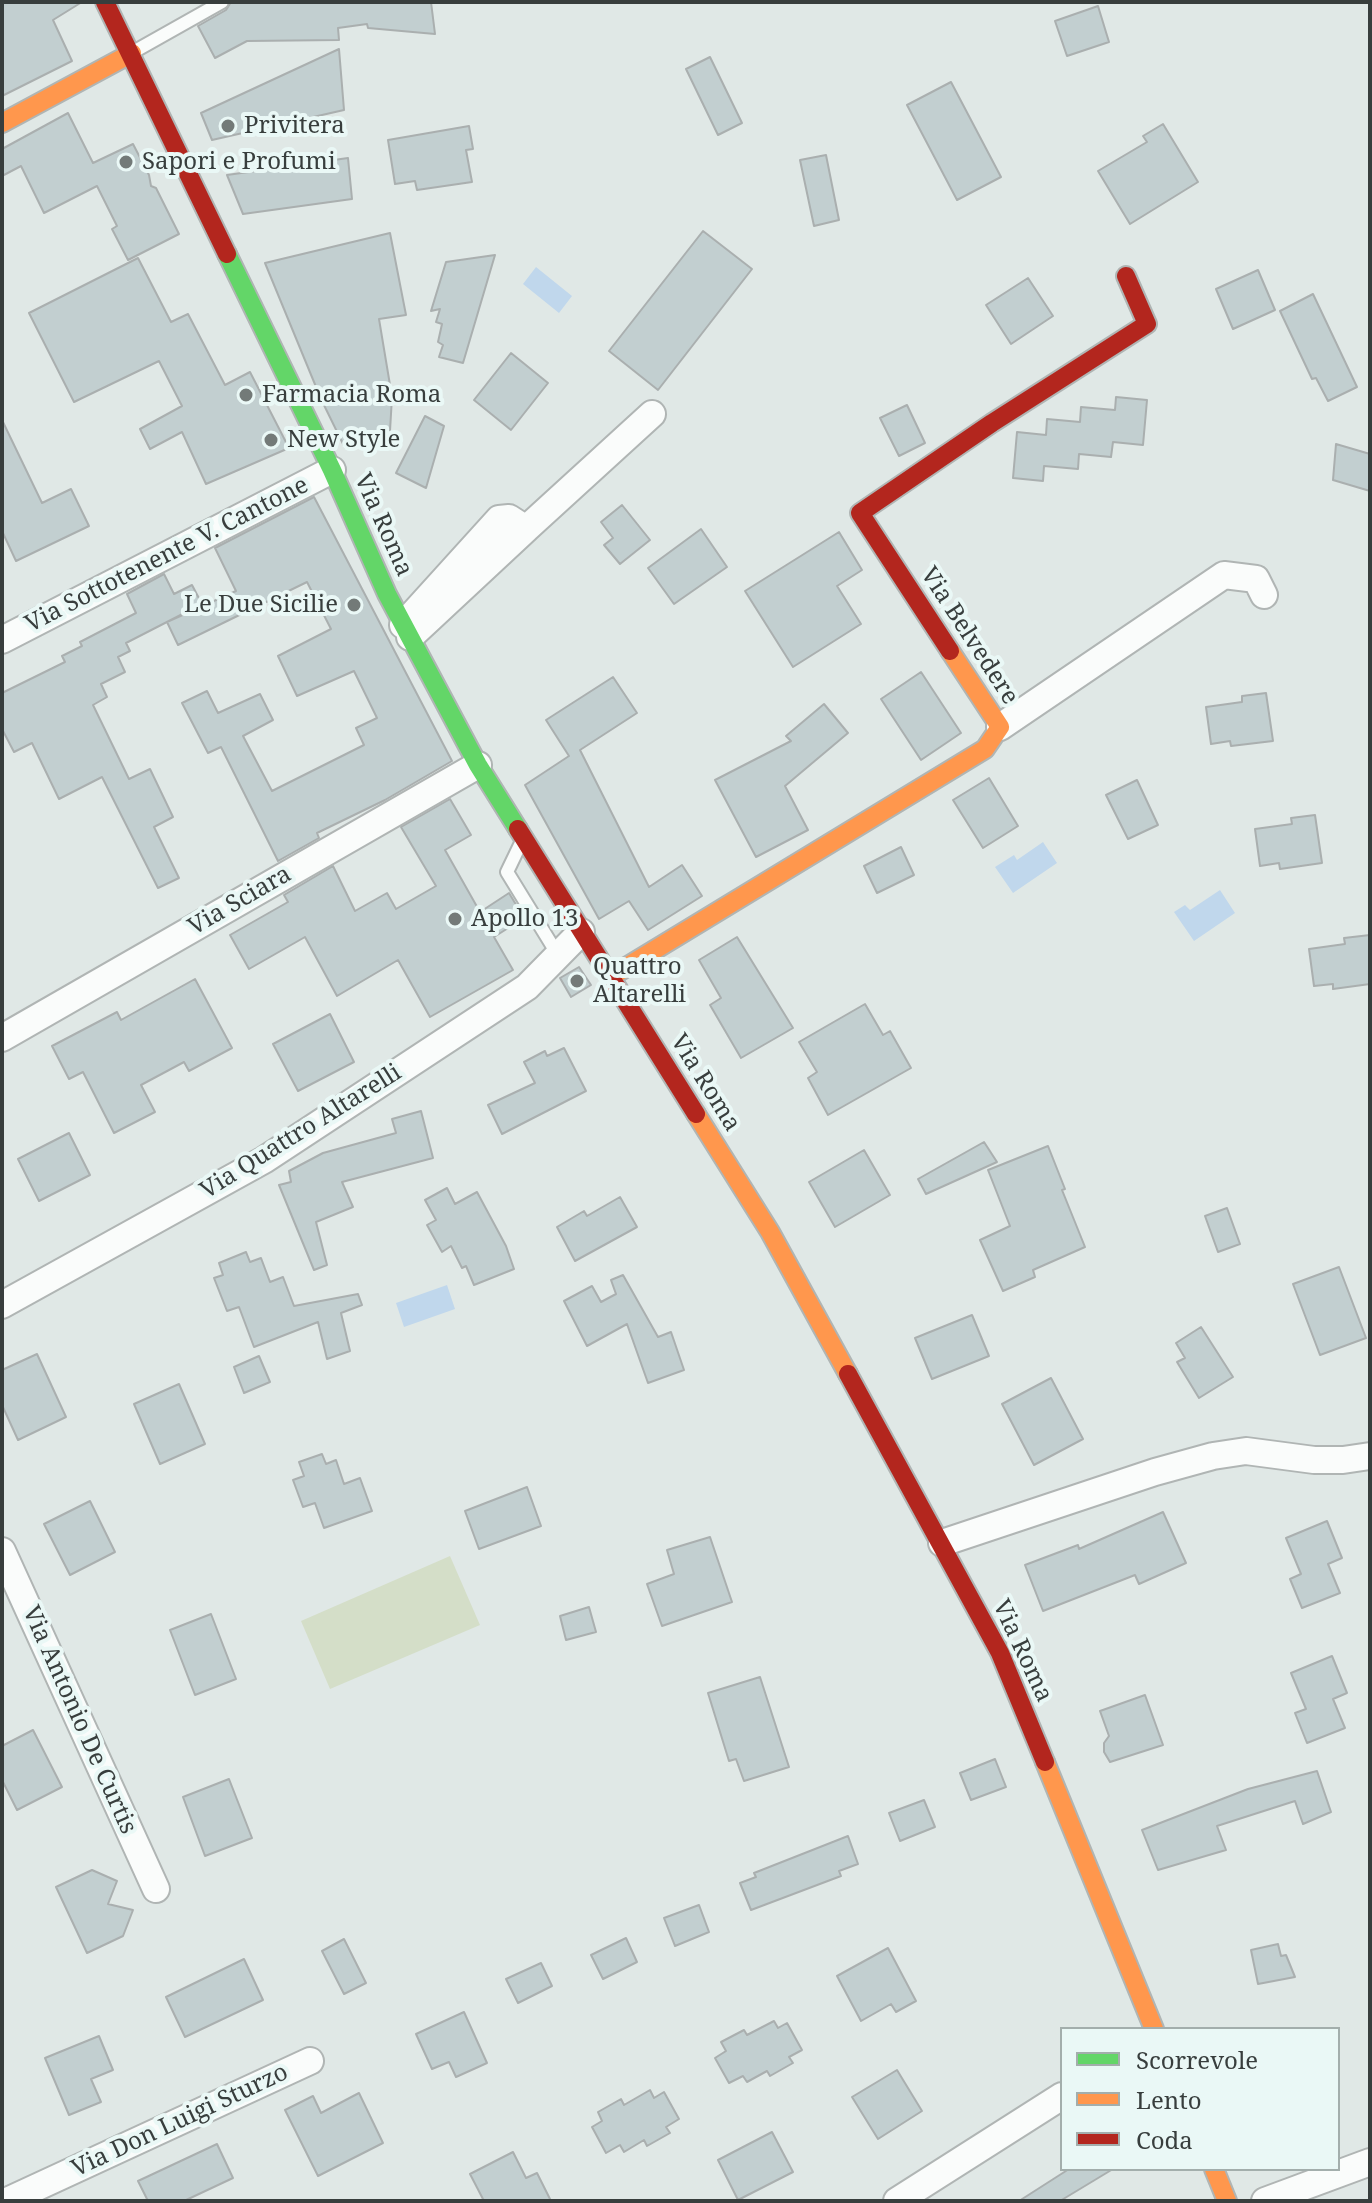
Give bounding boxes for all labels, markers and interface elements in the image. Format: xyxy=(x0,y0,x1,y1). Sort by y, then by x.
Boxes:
place label: Privitera xyxy=(244,112,345,140)
marker: Privitera xyxy=(219,117,237,135)
place label: Sapori e Profumi xyxy=(142,148,336,176)
marker: Sapori e Profumi xyxy=(117,153,135,171)
place label: Farmacia Roma xyxy=(262,381,441,409)
marker: Farmacia Roma xyxy=(237,386,255,404)
place label: New Style xyxy=(287,426,400,454)
marker: New Style xyxy=(262,431,280,449)
street label: Via Roma xyxy=(348,469,418,581)
street label: Via Sottotenente V. Cantone xyxy=(21,471,313,639)
street label: Via Belvedere xyxy=(914,562,1024,710)
place label: Le Due Sicilie xyxy=(184,591,338,619)
marker: Le Due Sicilie xyxy=(345,596,363,614)
street label: Via Sciara xyxy=(183,860,297,942)
place label: Apollo 13 xyxy=(471,905,578,933)
marker: Apollo 13 xyxy=(446,910,464,928)
place label: Quattro Altarelli xyxy=(593,953,686,1009)
marker: Quattro Altarelli xyxy=(568,972,586,990)
street label: Via Roma xyxy=(664,1029,746,1137)
street label: Via Quattro Altarelli xyxy=(195,1058,407,1206)
street label: Via Roma xyxy=(986,1595,1058,1707)
street label: Via Antonio De Curtis xyxy=(16,1602,142,1838)
legend xyxy=(1060,2027,1340,2171)
text: Scorrevole xyxy=(1136,2043,1258,2076)
street label: Via Don Luigi Sturzo xyxy=(67,2058,293,2184)
text: Lento xyxy=(1136,2083,1202,2116)
text: Coda xyxy=(1136,2123,1193,2156)

